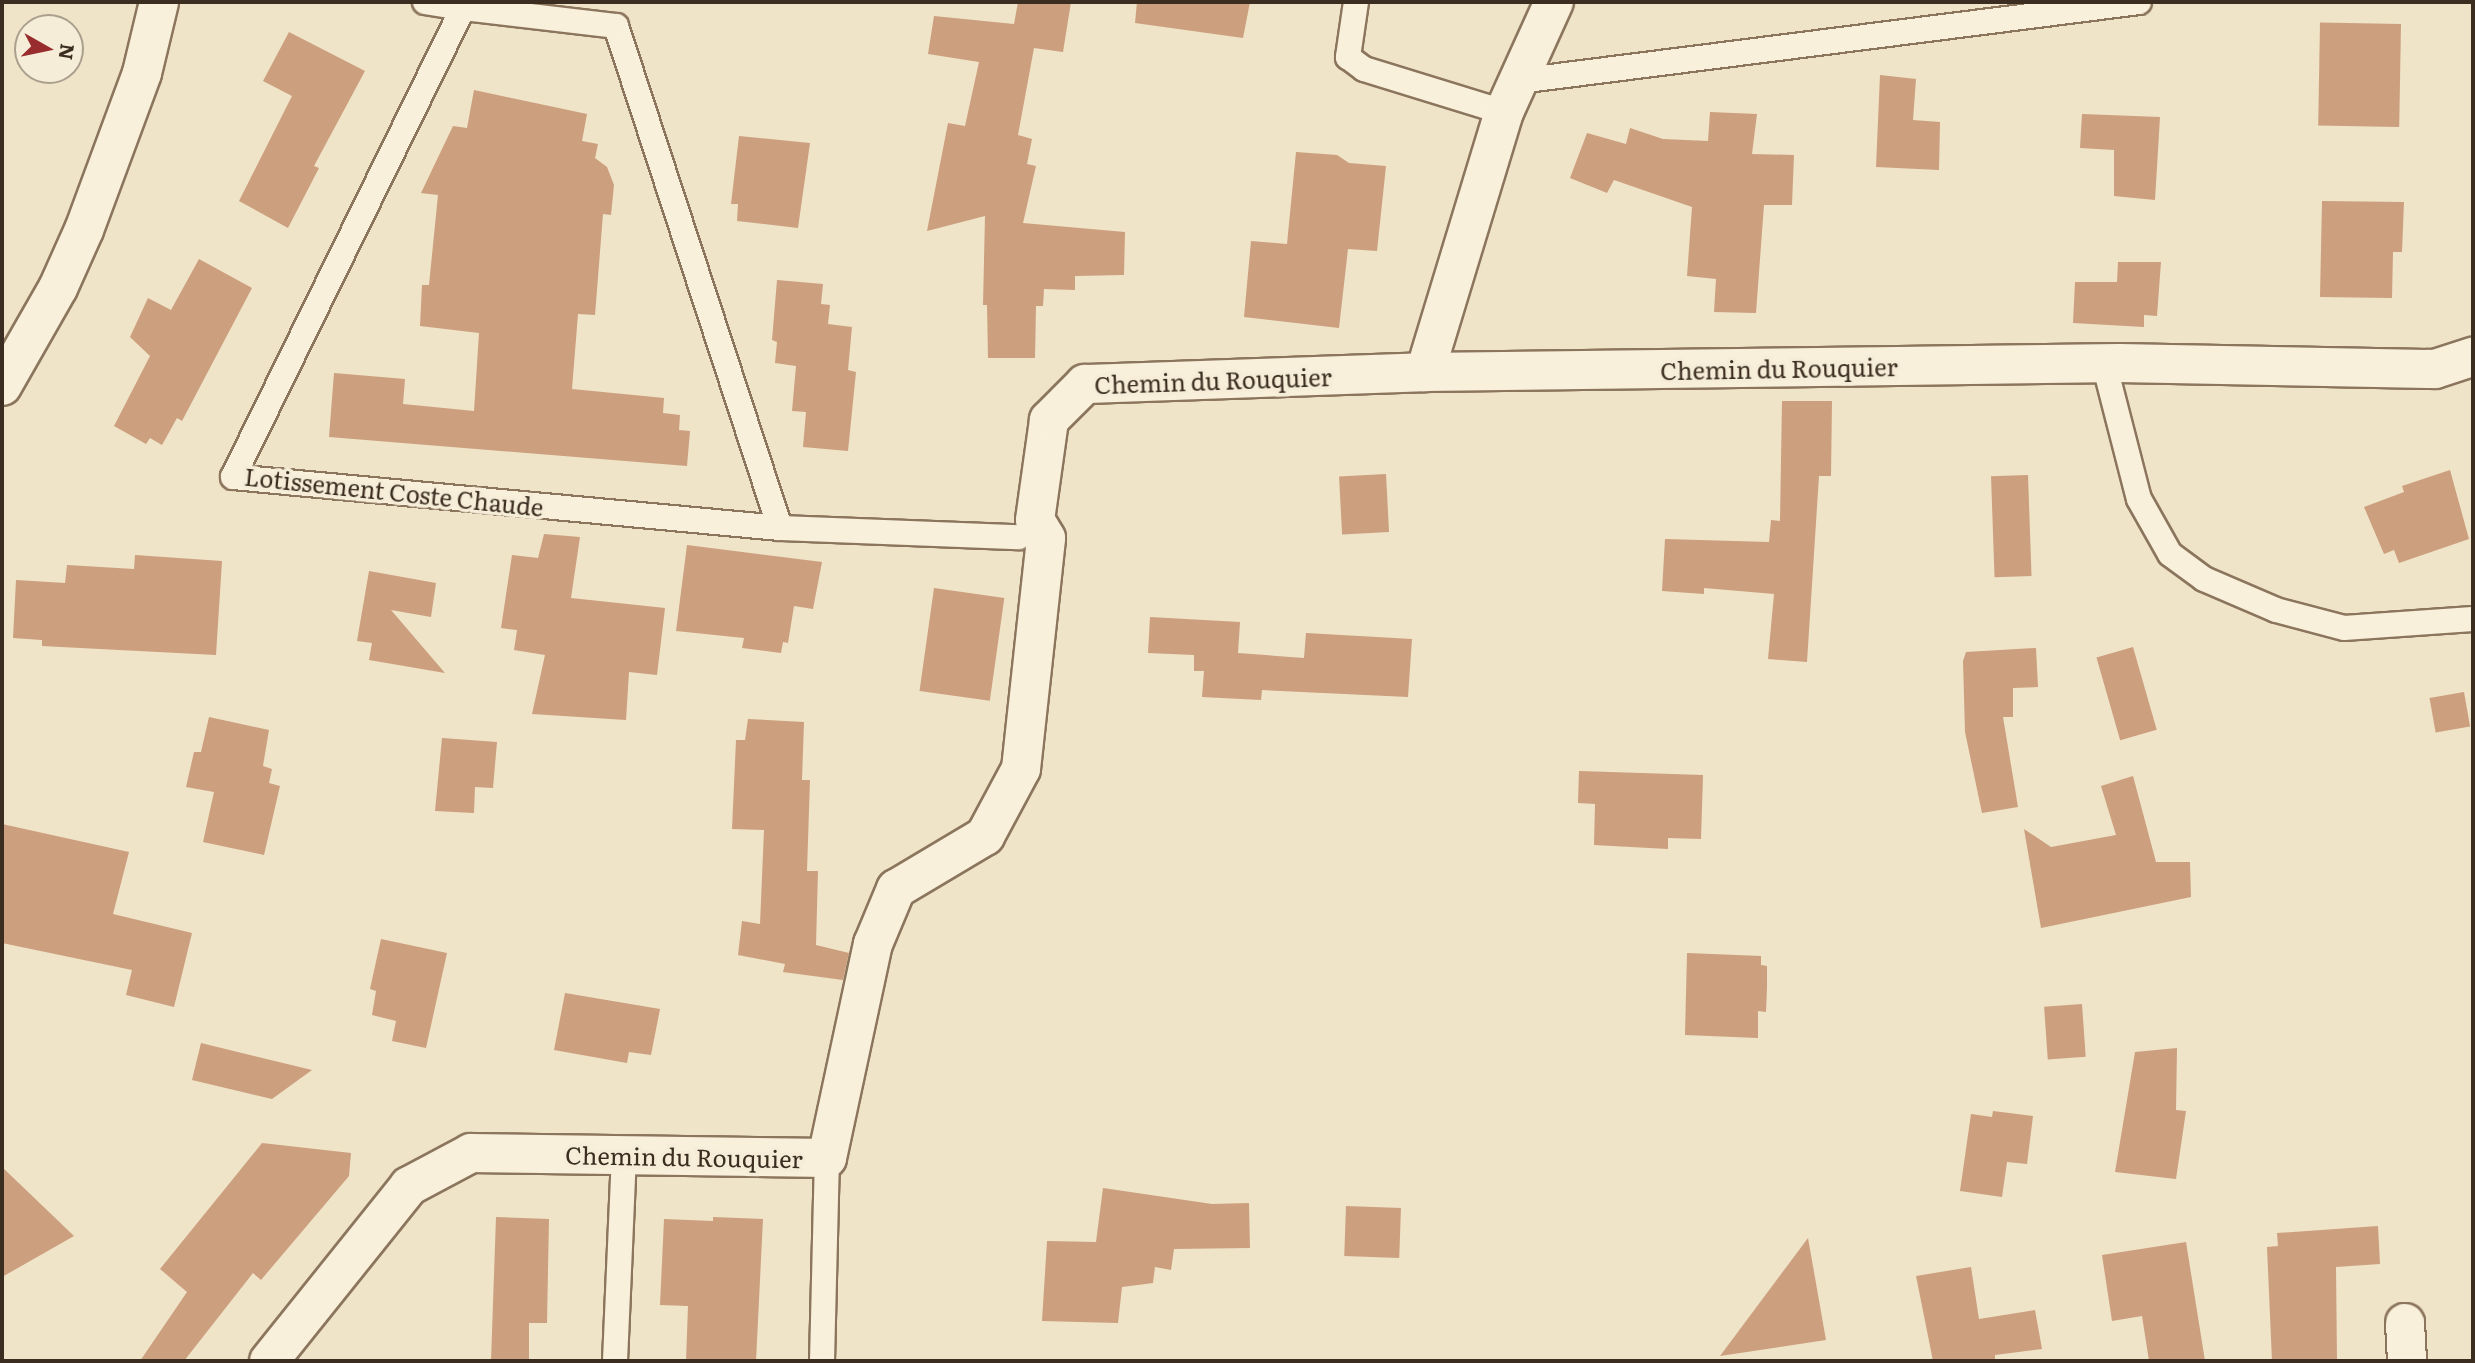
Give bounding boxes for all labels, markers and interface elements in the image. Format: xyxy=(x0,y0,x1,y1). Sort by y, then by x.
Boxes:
north arrow xyxy=(14,14,84,84)
text: N xyxy=(53,42,83,62)
street label: Chemin du Rouquier xyxy=(1660,352,1898,384)
street label: Chemin du Rouquier xyxy=(1094,361,1332,399)
street label: Lotissement Coste Chaude xyxy=(243,461,545,521)
street label: Chemin du Rouquier xyxy=(565,1140,803,1172)

